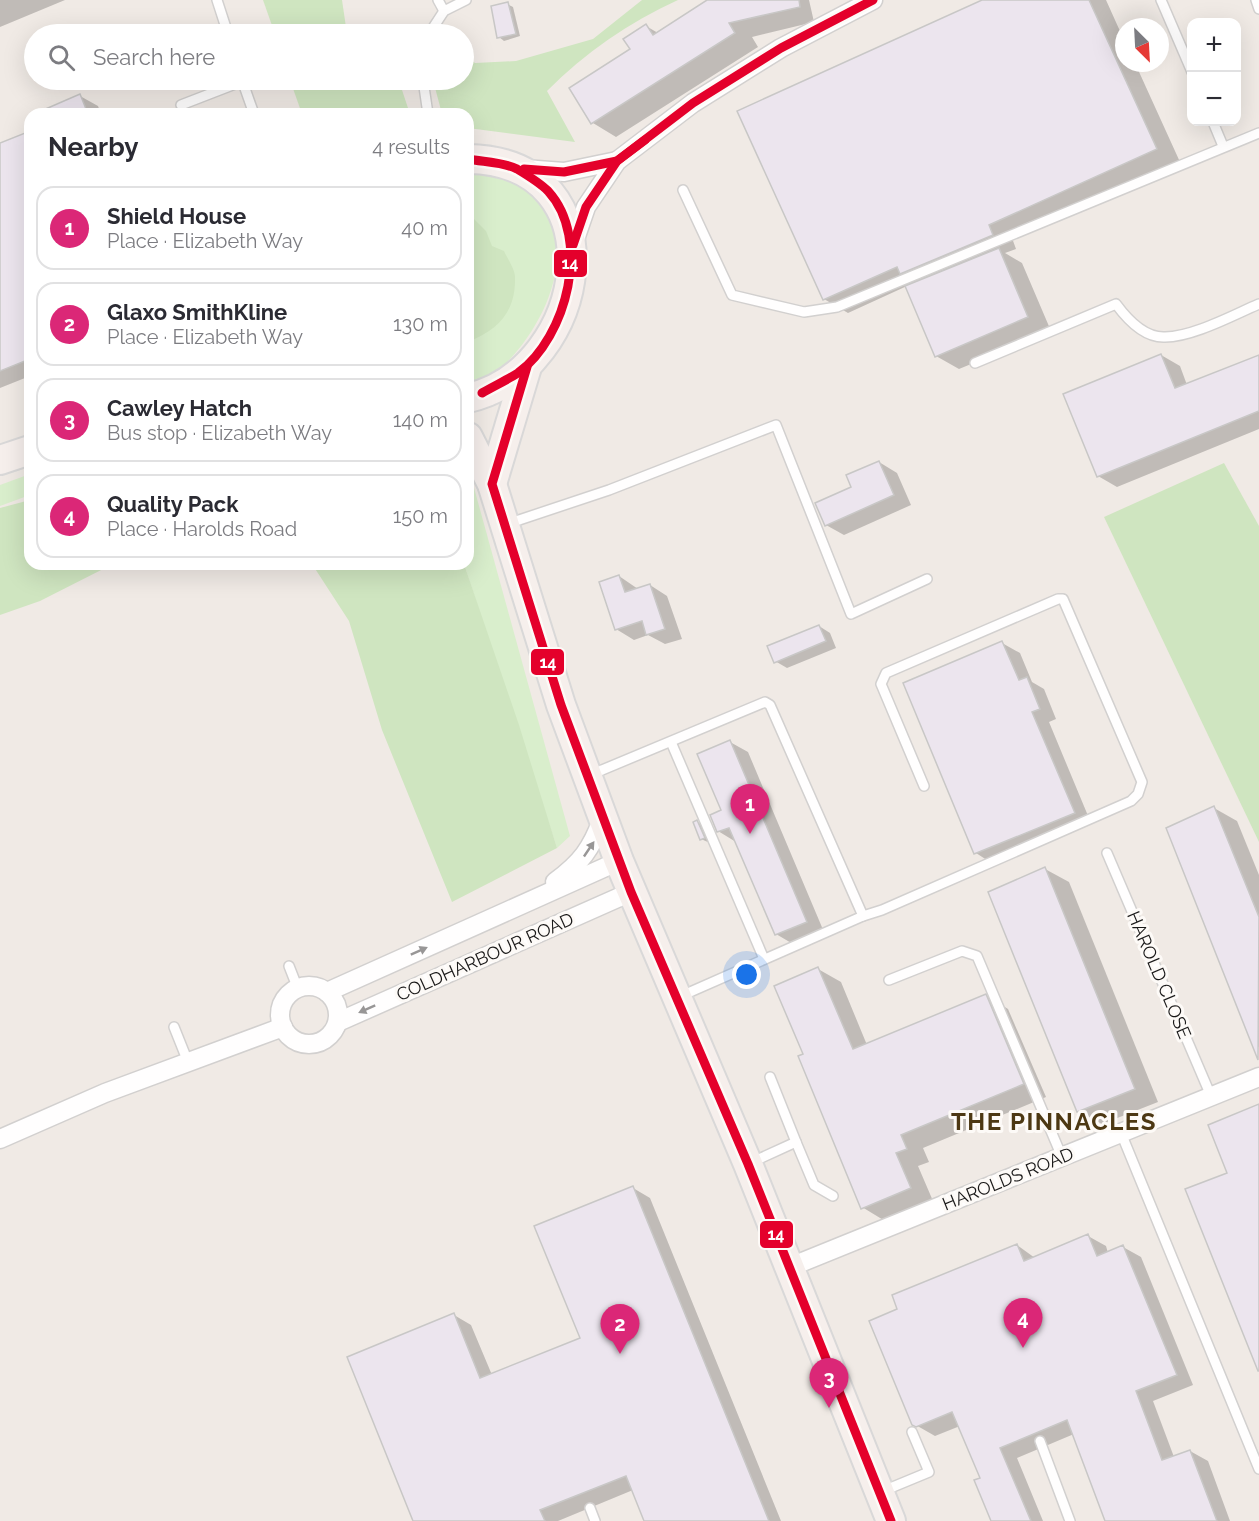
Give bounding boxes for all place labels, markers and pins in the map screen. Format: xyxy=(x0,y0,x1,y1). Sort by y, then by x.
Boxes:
pin: 1 xyxy=(730,784,770,834)
pin: 4 xyxy=(1004,1298,1042,1348)
pin: 2 xyxy=(600,1304,640,1354)
pin: 3 xyxy=(810,1358,848,1408)

